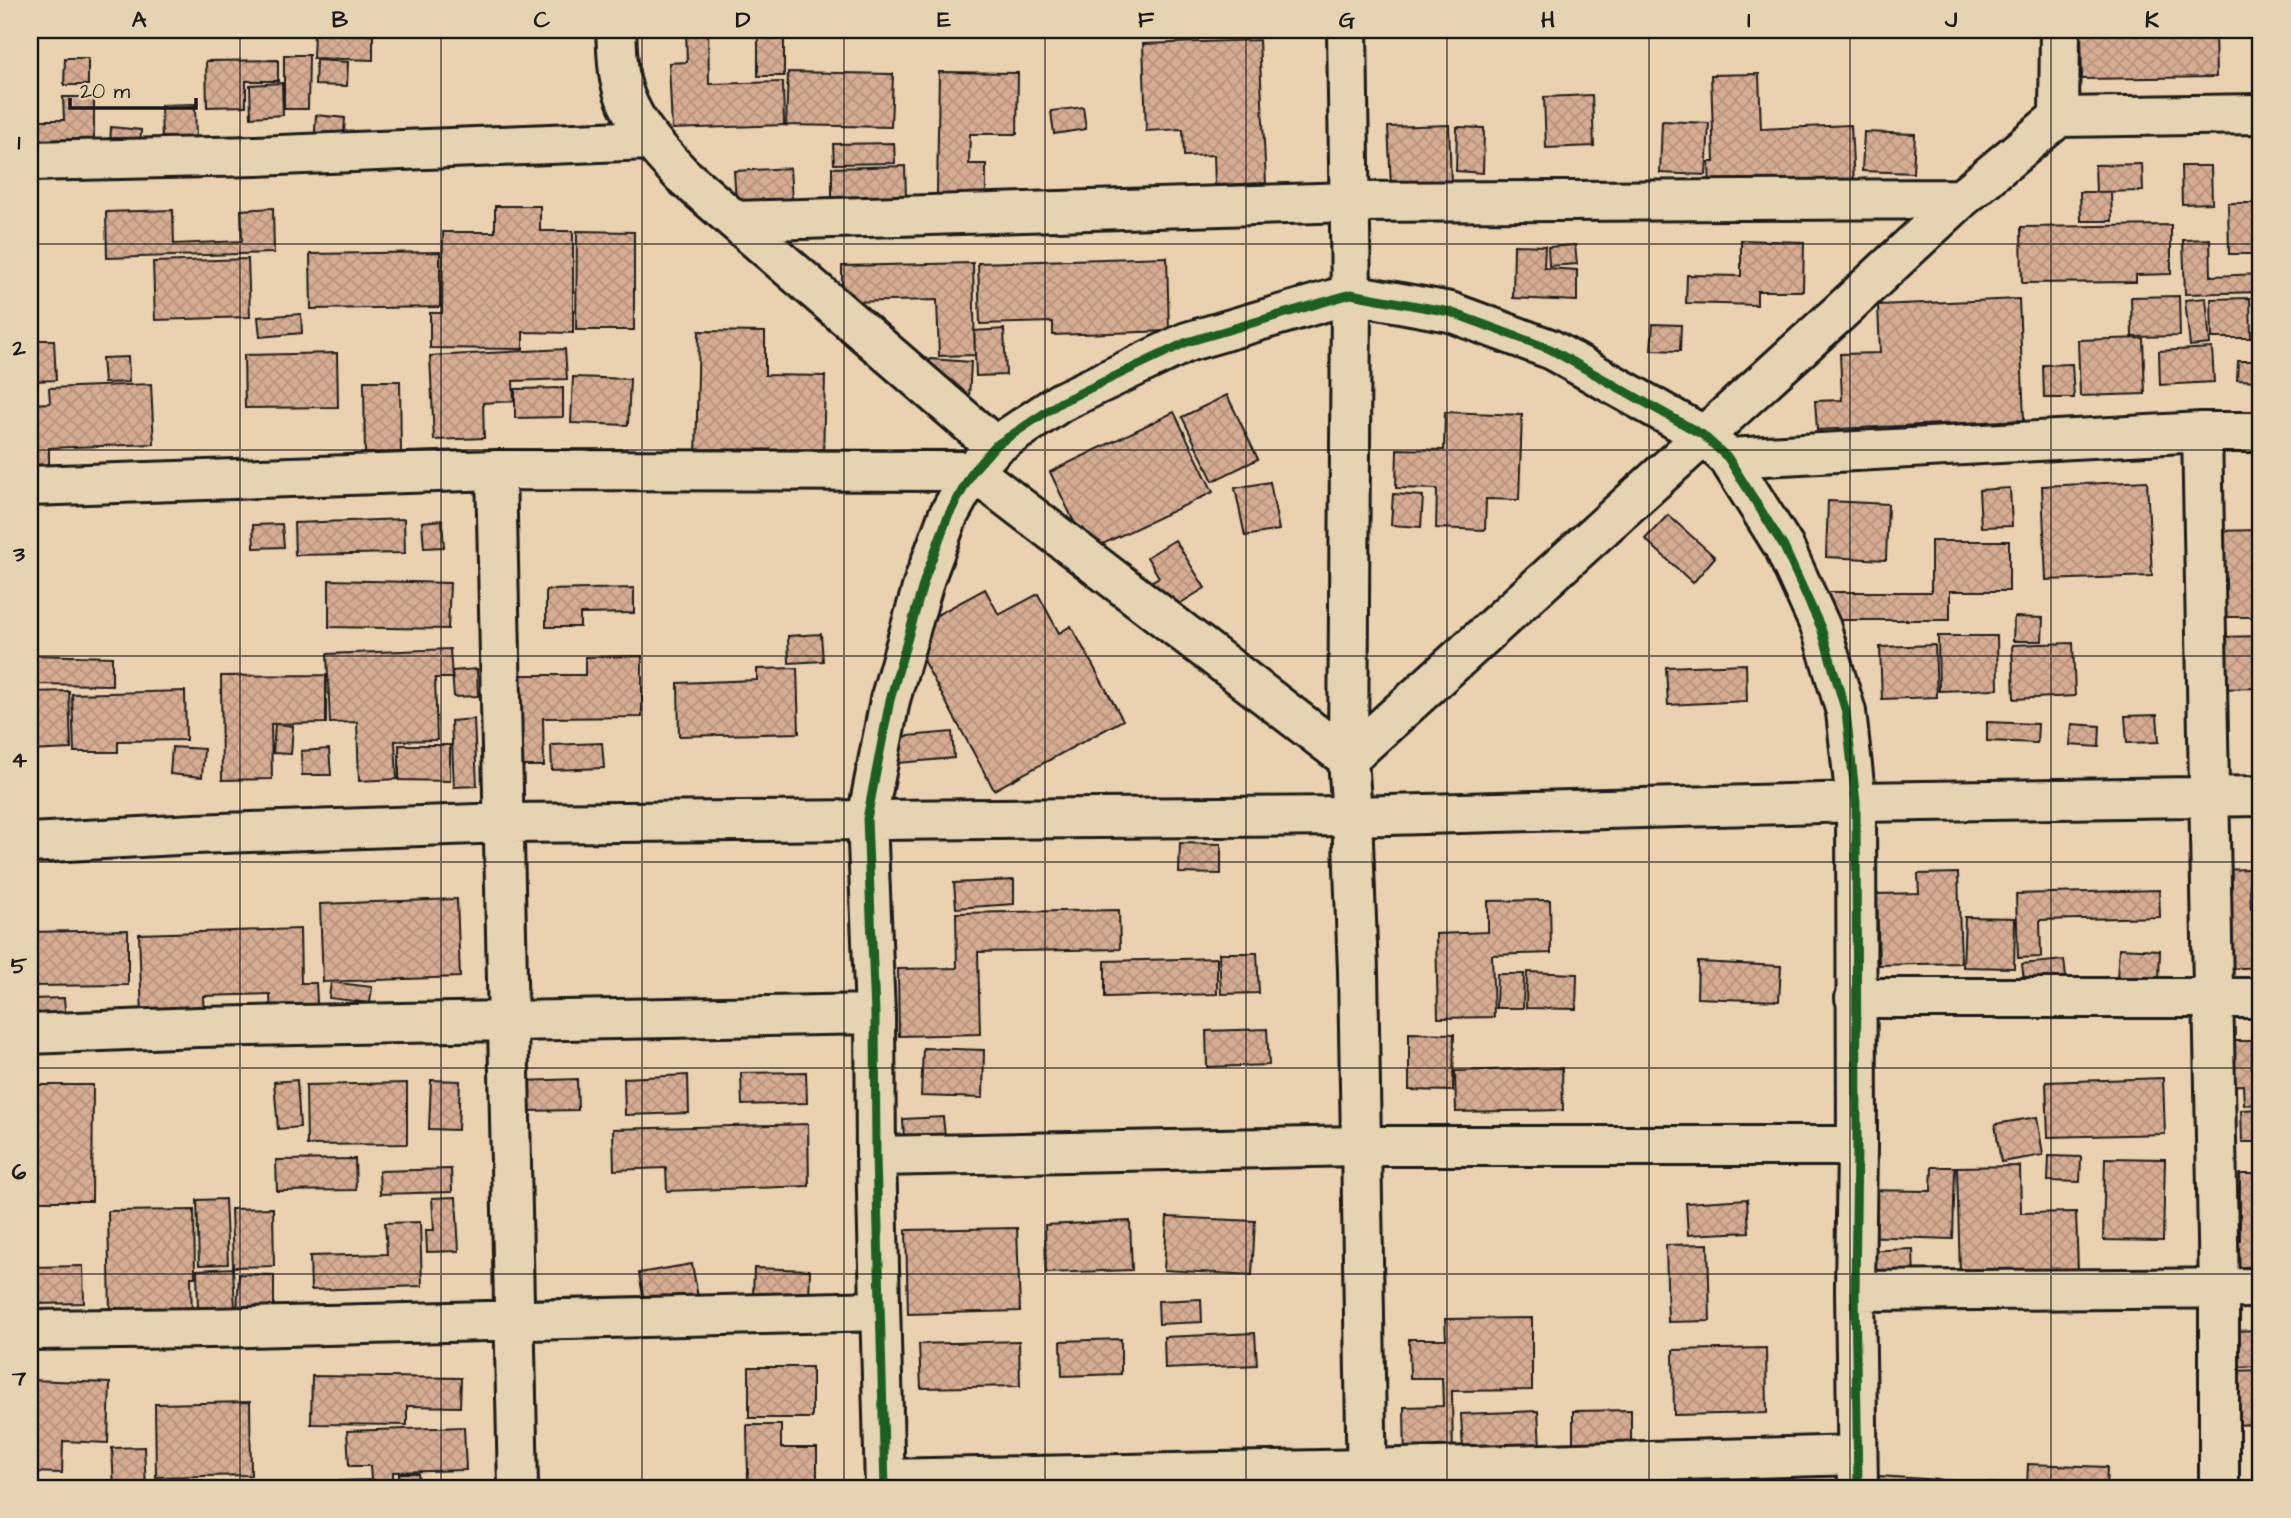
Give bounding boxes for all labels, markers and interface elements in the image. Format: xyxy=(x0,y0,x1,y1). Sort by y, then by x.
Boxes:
text: A xyxy=(132,4,147,36)
text: B xyxy=(332,4,349,36)
text: C xyxy=(534,4,551,36)
text: D xyxy=(736,4,751,36)
text: E xyxy=(937,4,951,36)
text: F xyxy=(1138,4,1155,36)
text: G xyxy=(1339,4,1355,36)
text: H xyxy=(1541,4,1555,36)
text: I xyxy=(1747,4,1751,36)
text: J xyxy=(1944,4,1958,36)
text: K xyxy=(2145,4,2160,36)
scale bar xyxy=(70,66,196,110)
text: 20 m xyxy=(80,77,131,106)
text: 1 xyxy=(18,126,21,158)
text: 2 xyxy=(11,332,26,364)
text: 3 xyxy=(12,538,25,570)
text: 4 xyxy=(11,744,27,776)
text: 5 xyxy=(11,950,28,982)
text: 6 xyxy=(12,1156,27,1188)
text: 7 xyxy=(11,1362,27,1394)

